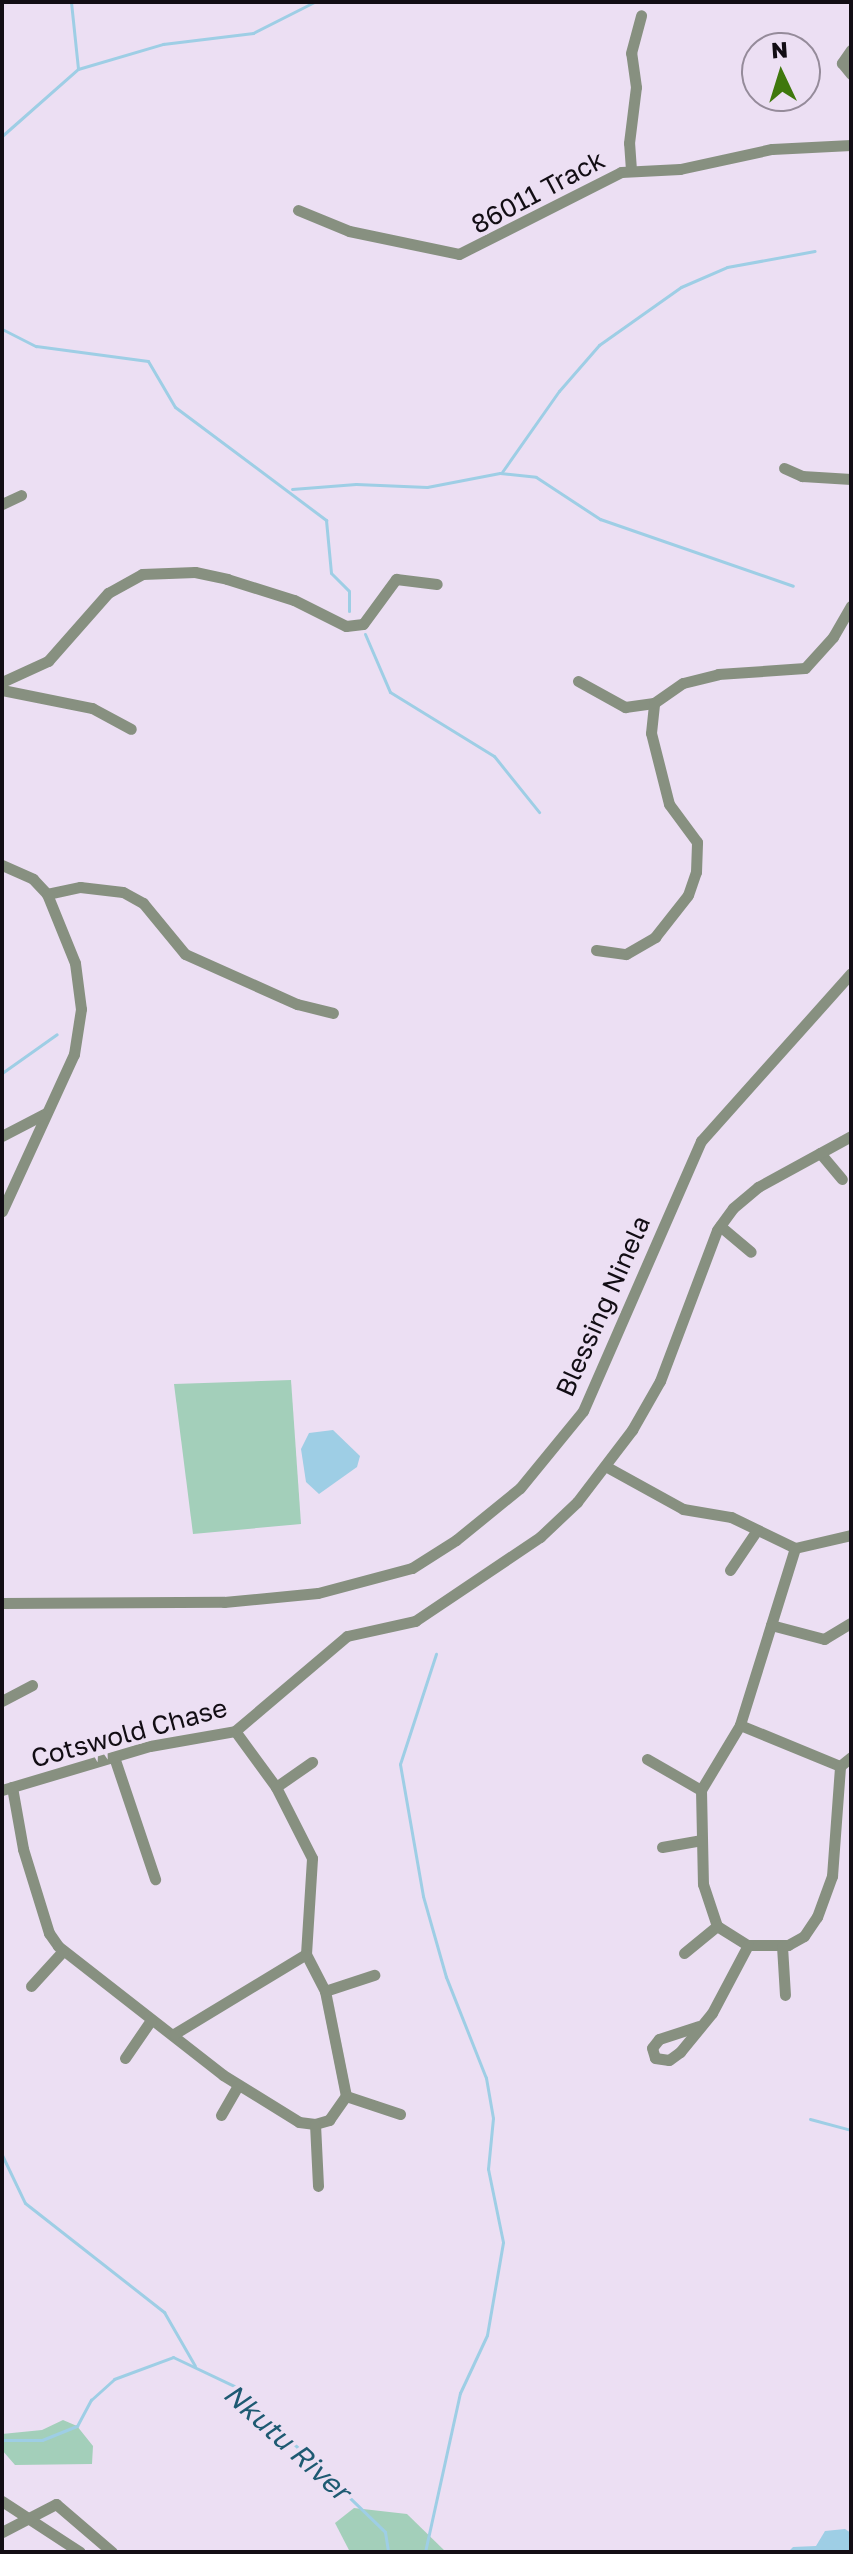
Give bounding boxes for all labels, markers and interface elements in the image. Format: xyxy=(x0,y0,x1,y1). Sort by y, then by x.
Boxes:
north arrow xyxy=(741,32,821,112)
text: N xyxy=(770,36,789,64)
street label: 86011 Track xyxy=(466,144,610,240)
street label: Blessing Ninela xyxy=(549,1211,657,1401)
street label: Cotswold Chase xyxy=(28,1692,230,1774)
water label: Nkutu River xyxy=(217,2377,357,2507)

